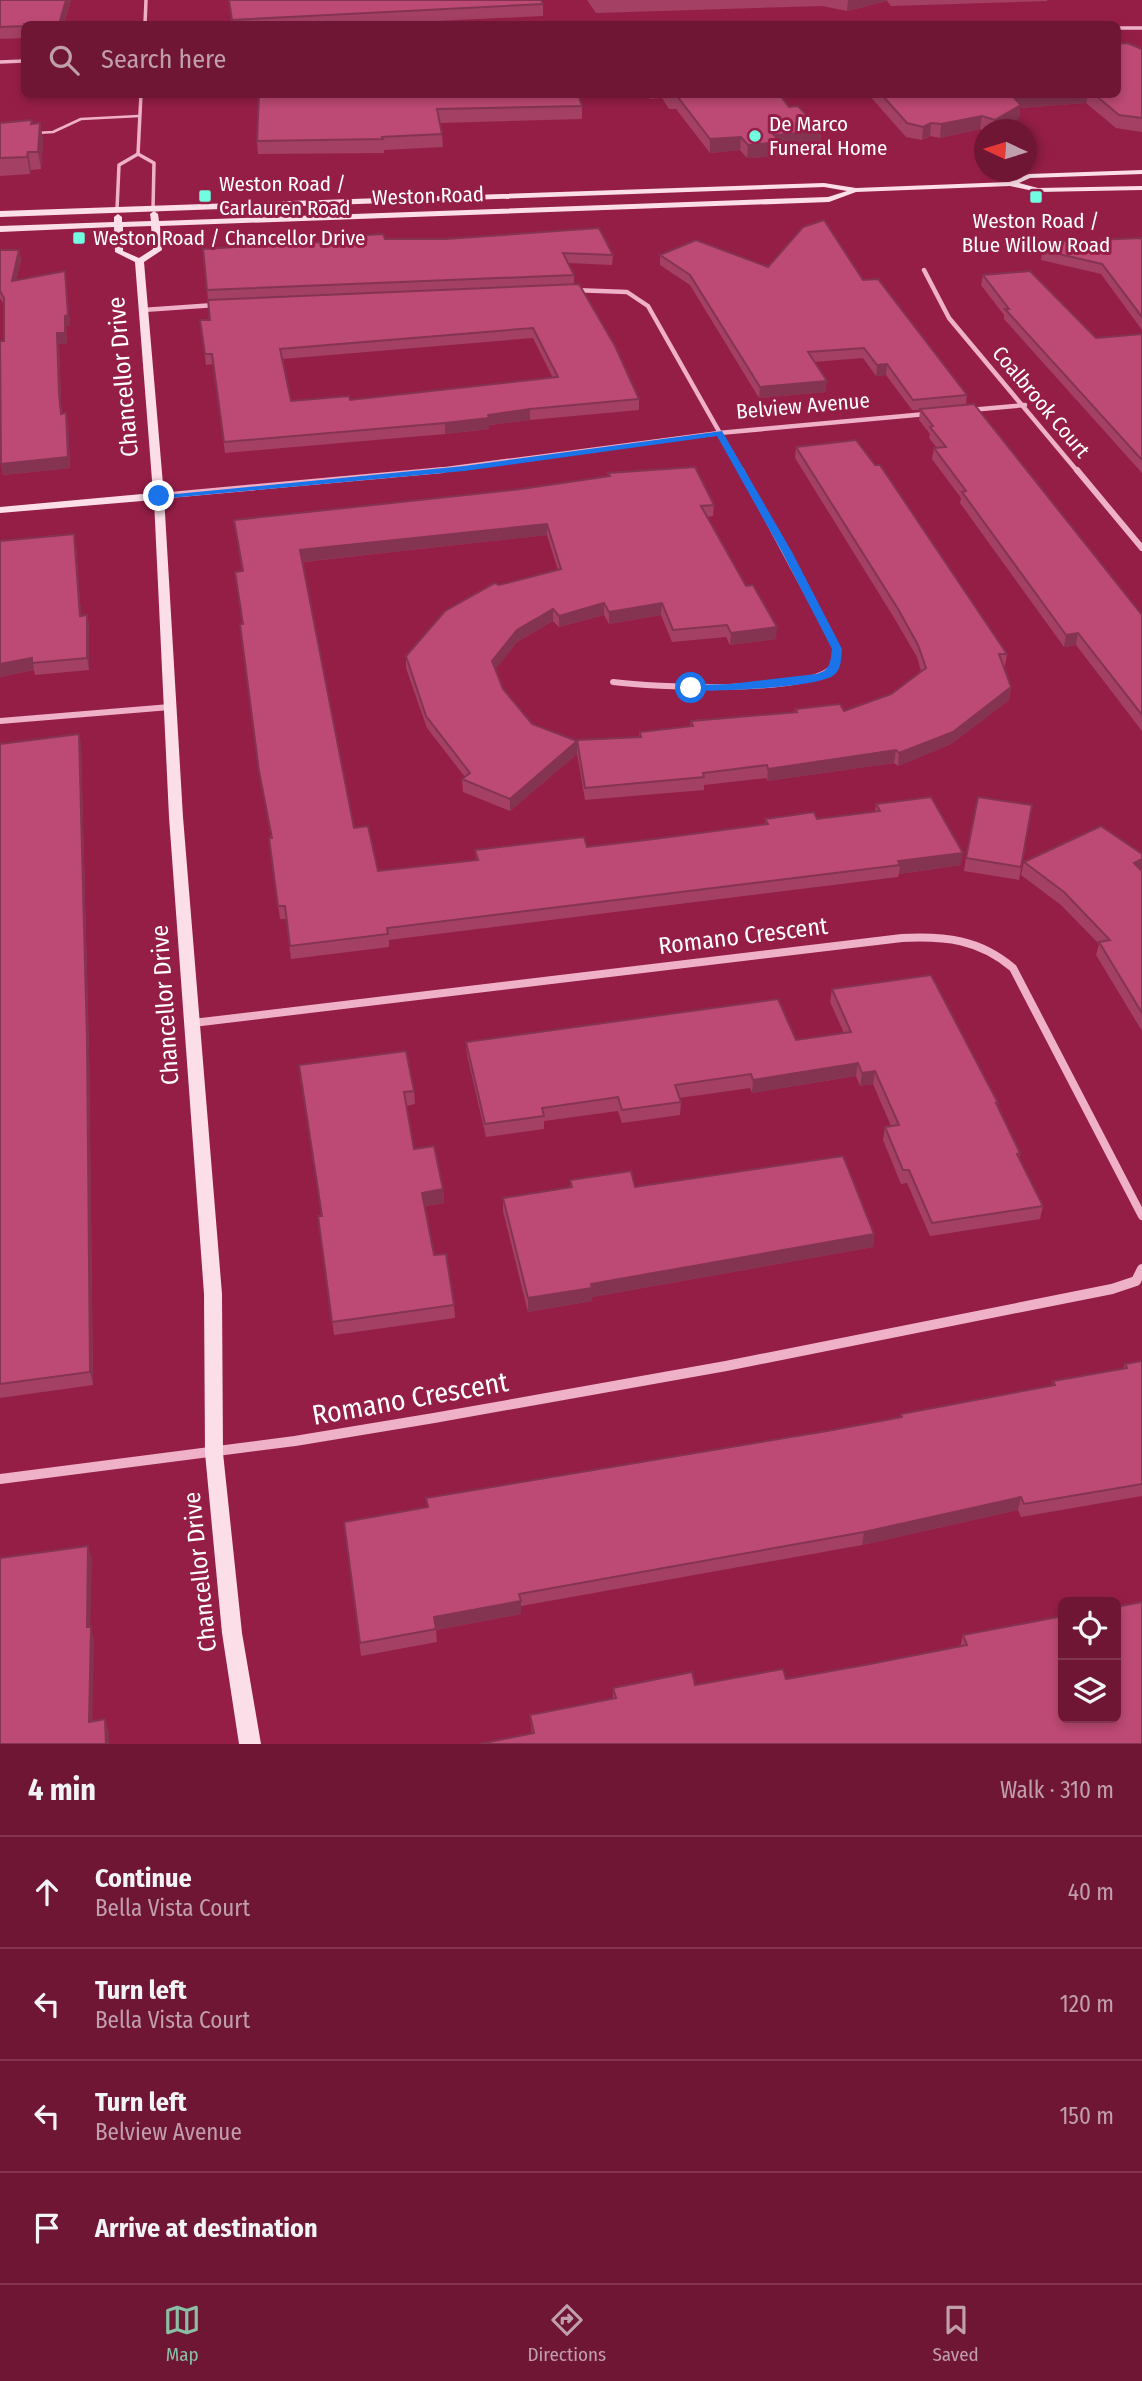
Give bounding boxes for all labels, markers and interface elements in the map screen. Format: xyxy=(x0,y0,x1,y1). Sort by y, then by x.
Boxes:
search box xyxy=(21,21,1121,98)
icon: search xyxy=(45,41,83,79)
text: Search here xyxy=(101,44,226,75)
place label: De Marco Funeral Home xyxy=(769,111,887,161)
north arrow xyxy=(974,119,1037,182)
marker: De Marco Funeral Home xyxy=(747,128,763,144)
place label: Weston Road / Carlauren Road xyxy=(219,171,350,221)
street label: Weston Road xyxy=(372,181,484,211)
marker: Weston Road / Carlauren Road xyxy=(197,188,213,204)
marker: Weston Road / Blue Willow Road xyxy=(1028,189,1044,205)
place label: Weston Road / Blue Willow Road xyxy=(962,208,1110,258)
place label: Weston Road / Chancellor Drive xyxy=(93,225,365,251)
marker: Weston Road / Chancellor Drive xyxy=(71,230,87,246)
street label: Chancellor Drive xyxy=(102,296,144,458)
street label: Coalbrook Court xyxy=(987,341,1095,463)
street label: Belview Avenue xyxy=(735,387,871,425)
route end xyxy=(143,480,174,511)
route start xyxy=(675,672,706,703)
street label: Romano Crescent xyxy=(657,912,829,960)
street label: Chancellor Drive xyxy=(145,924,185,1086)
street label: Romano Crescent xyxy=(309,1365,512,1432)
street label: Chancellor Drive xyxy=(178,1491,222,1653)
map controls xyxy=(1058,1597,1121,1723)
button: locate xyxy=(1058,1597,1121,1660)
button: layers xyxy=(1058,1660,1121,1723)
text: 4 min xyxy=(28,1772,96,1808)
text: Walk · 310 m xyxy=(1000,1776,1114,1804)
text: Continue xyxy=(95,1863,192,1894)
icon: ahead xyxy=(28,1873,66,1911)
text: 40 m xyxy=(1068,1878,1114,1906)
text: Bella Vista Court xyxy=(95,1894,250,1922)
text: Turn left xyxy=(95,1975,187,2006)
icon: left xyxy=(28,1985,66,2023)
text: 120 m xyxy=(1060,1990,1114,2018)
text: Bella Vista Court xyxy=(95,2006,250,2034)
text: Turn left xyxy=(95,2087,187,2118)
icon: left xyxy=(28,2097,66,2135)
text: 150 m xyxy=(1059,2102,1114,2130)
text: Belview Avenue xyxy=(95,2118,242,2146)
icon: arrive xyxy=(28,2209,66,2247)
text: Arrive at destination xyxy=(95,2213,318,2244)
tab: Map xyxy=(163,2301,201,2366)
tab: Directions xyxy=(527,2301,606,2366)
tab: Saved xyxy=(932,2301,979,2366)

